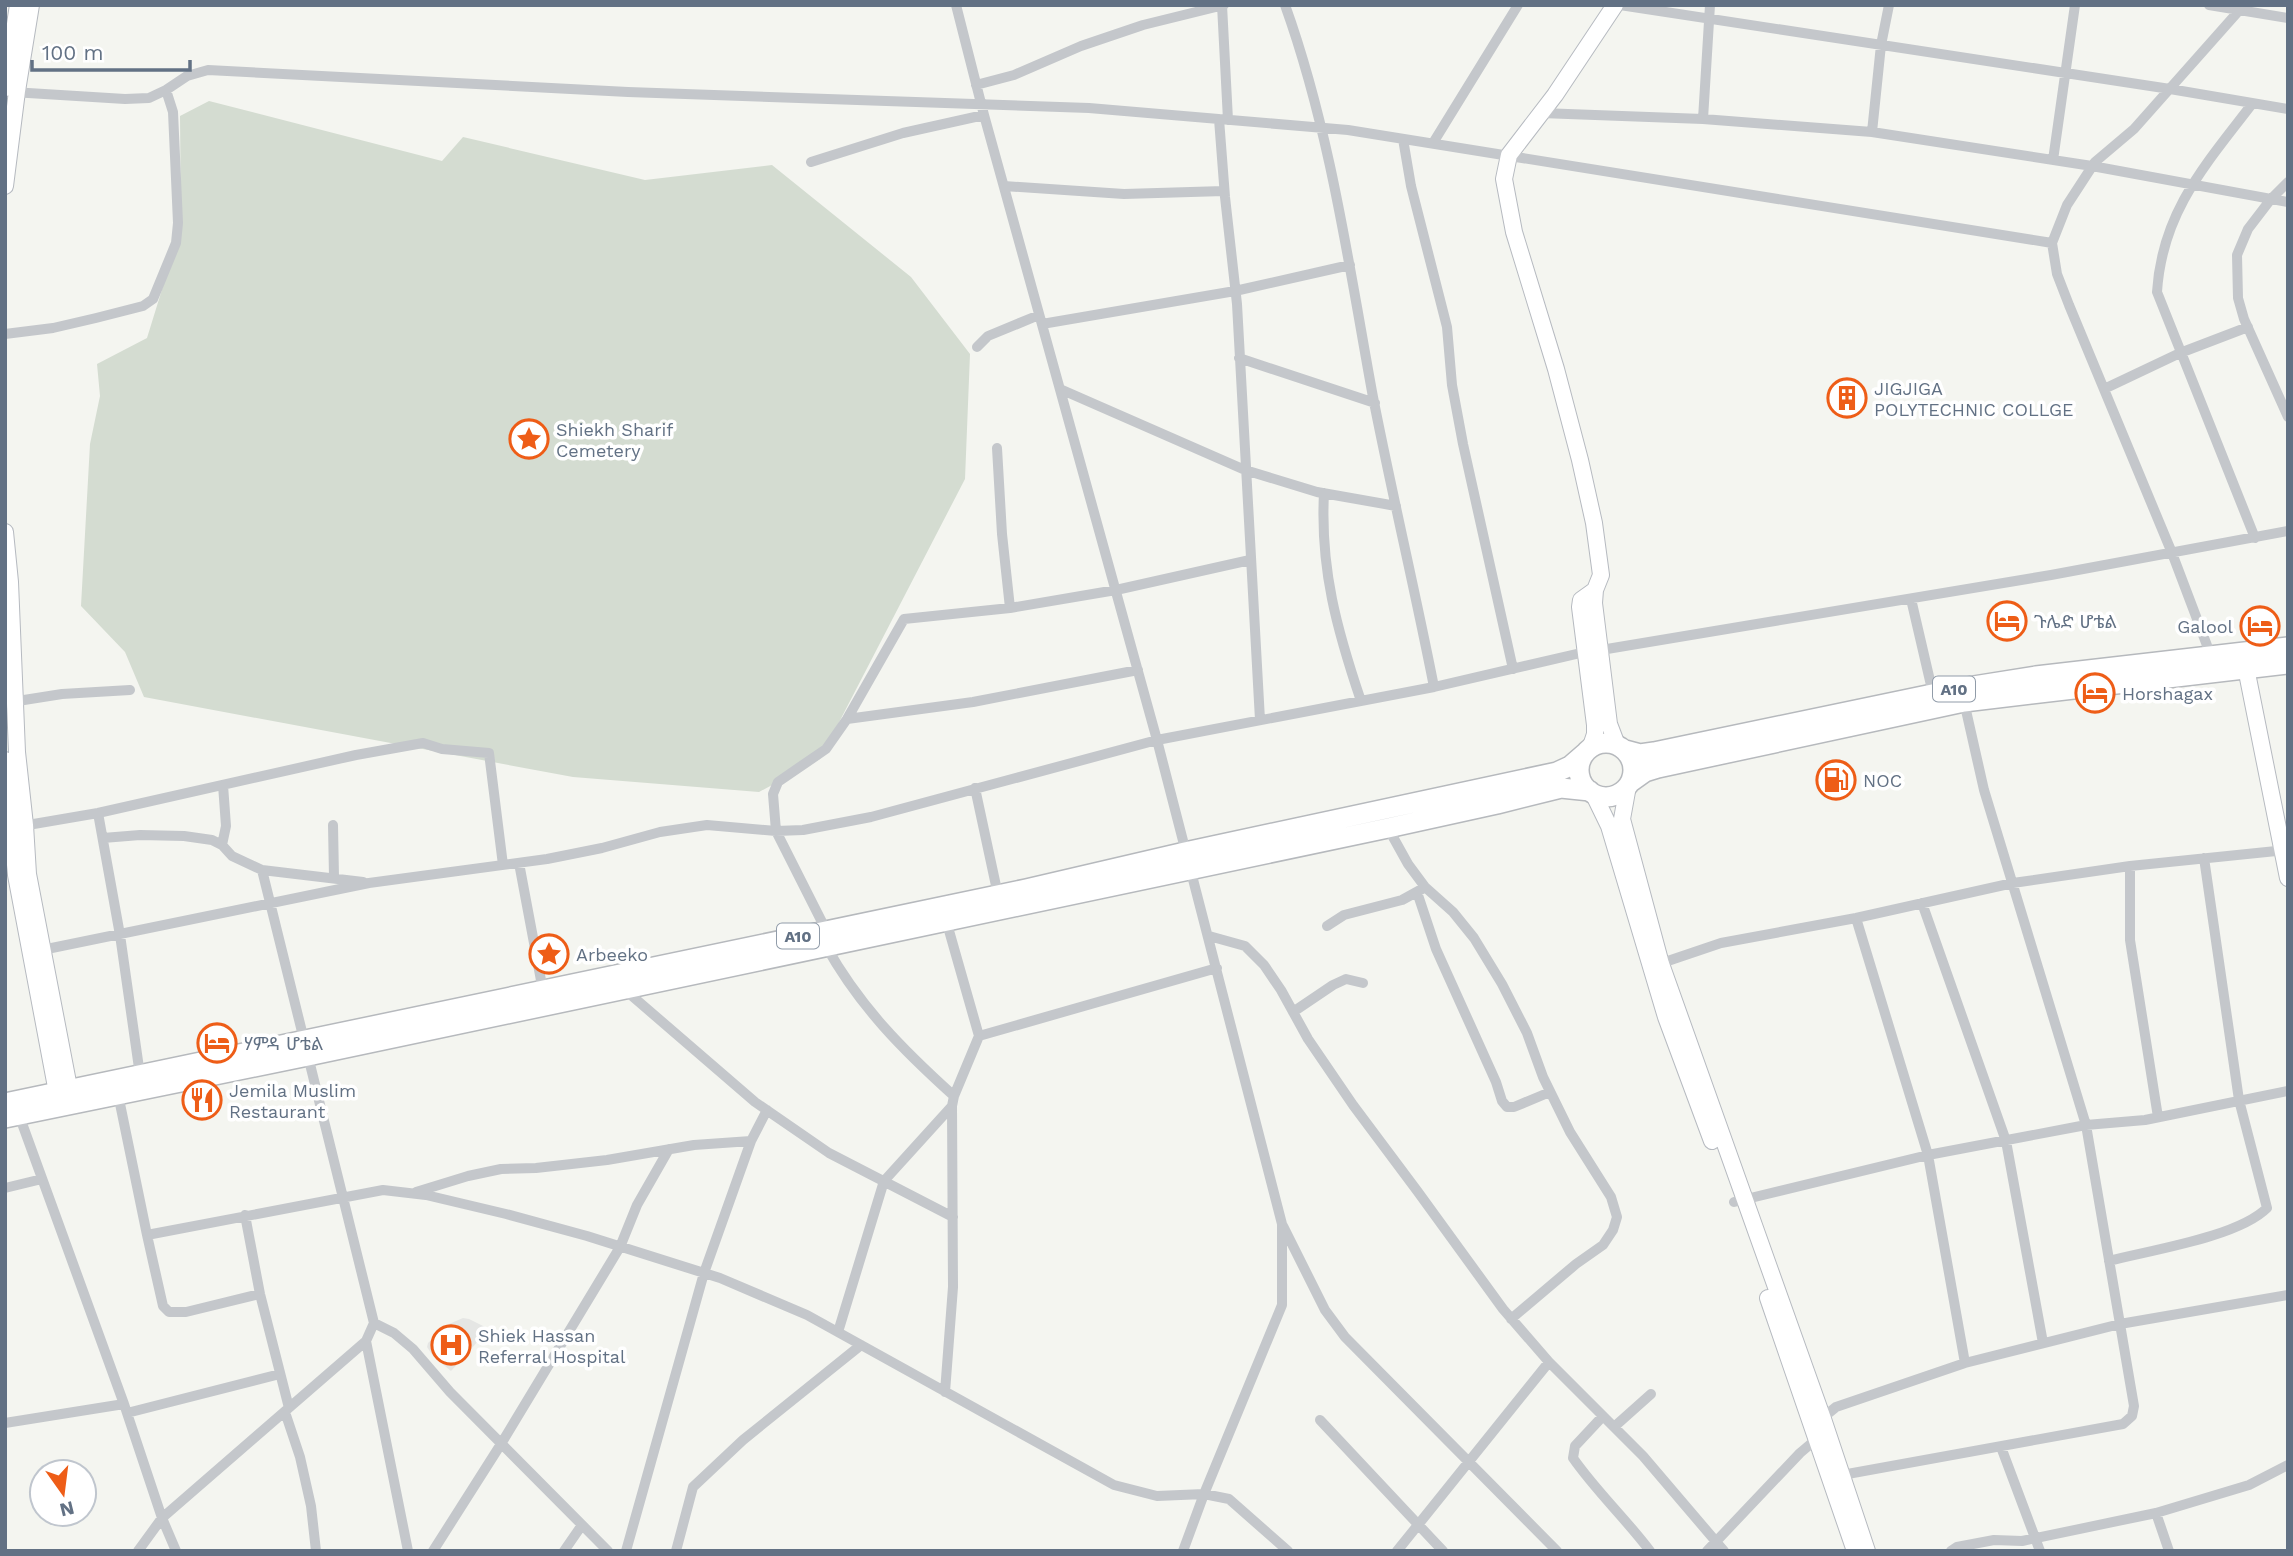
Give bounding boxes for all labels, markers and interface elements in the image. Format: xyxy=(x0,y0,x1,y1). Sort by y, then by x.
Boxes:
scale bar xyxy=(32,28,189,72)
text: 100 m xyxy=(42,40,104,65)
building icon: JIGJIGA POLYTECHNIC COLLGE xyxy=(1826,377,1868,419)
place label: JIGJIGA POLYTECHNIC COLLGE xyxy=(1874,378,2074,420)
place icon: Shiekh Sharif Cemetery xyxy=(508,418,550,460)
place label: Shiekh Sharif Cemetery xyxy=(556,419,673,461)
hotel icon: ጉሌድ ሆቴል xyxy=(1986,600,2028,642)
hotel icon: Galool xyxy=(2239,605,2281,647)
place label: ጉሌድ ሆቴል xyxy=(2034,611,2117,632)
place label: Galool xyxy=(2177,616,2233,637)
hotel icon: Horshagax xyxy=(2074,672,2116,714)
road number: A10 xyxy=(1933,676,1975,702)
place label: Horshagax xyxy=(2122,683,2213,704)
fuel station icon: NOC xyxy=(1815,759,1857,801)
place label: NOC xyxy=(1863,770,1902,791)
road number: A10 xyxy=(777,924,819,948)
place icon: Arbeeko xyxy=(528,933,570,975)
place label: Arbeeko xyxy=(576,944,648,965)
hotel icon: ሃምዳ ሆቴል xyxy=(196,1022,238,1064)
place label: ሃምዳ ሆቴል xyxy=(244,1033,323,1054)
restaurant icon: Jemila Muslim Restaurant xyxy=(181,1079,223,1121)
place label: Jemila Muslim Restaurant xyxy=(229,1080,356,1122)
hospital icon: Shiek Hassan Referral Hospital xyxy=(430,1324,472,1366)
place label: Shiek Hassan Referral Hospital xyxy=(478,1325,626,1367)
north arrow xyxy=(28,1458,98,1528)
text: N xyxy=(57,1496,77,1522)

